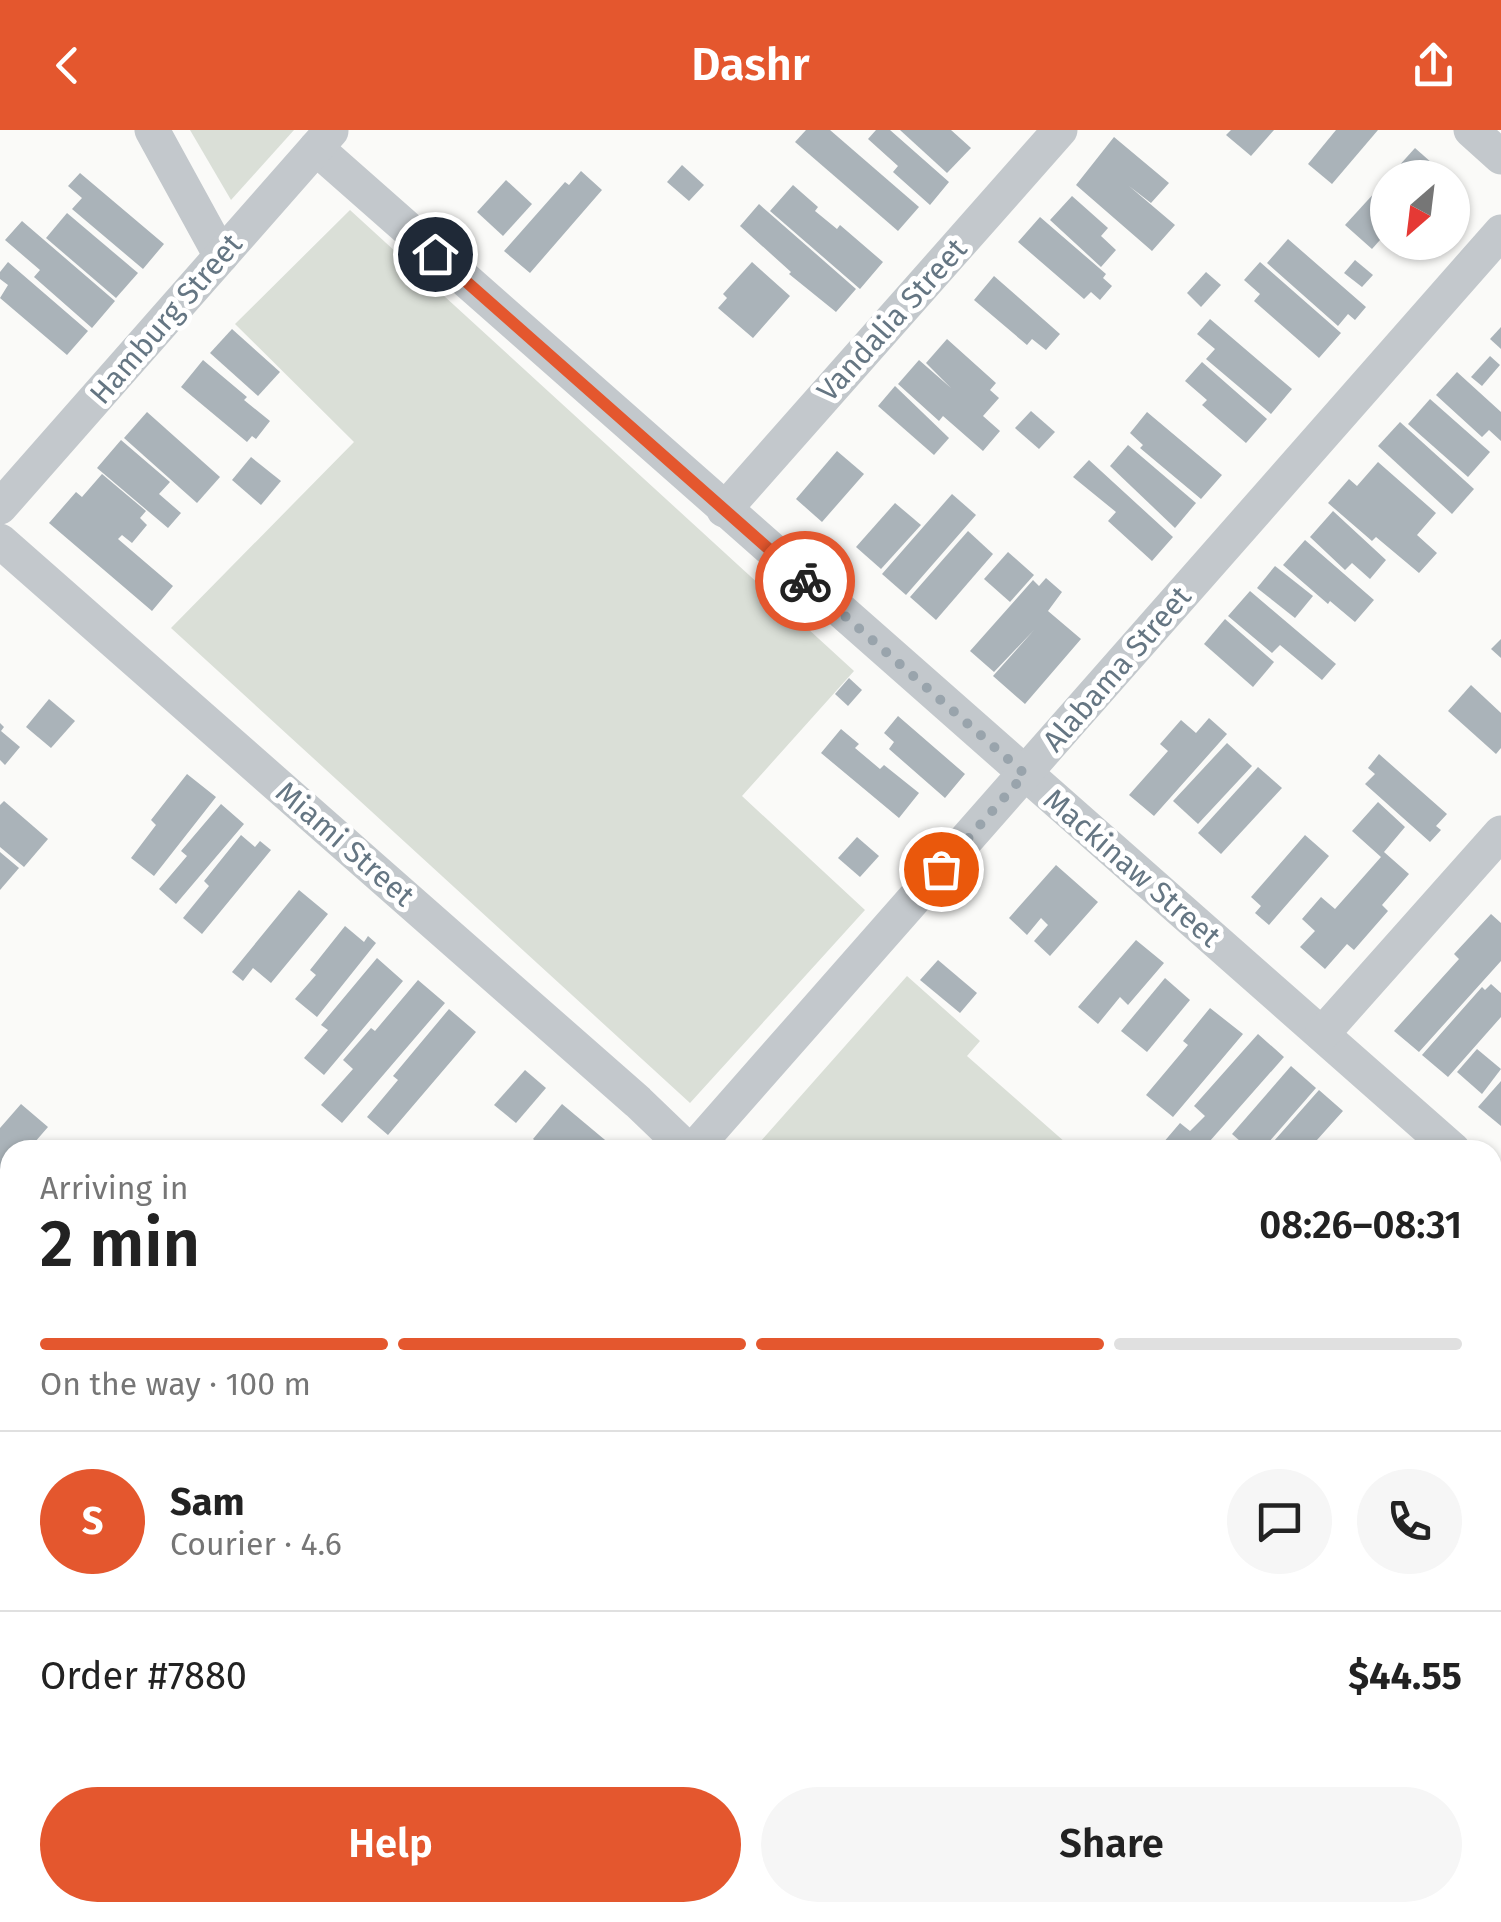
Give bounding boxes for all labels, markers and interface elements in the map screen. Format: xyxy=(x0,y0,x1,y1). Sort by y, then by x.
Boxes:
icon: back xyxy=(40,38,95,93)
text: Dashr xyxy=(691,38,810,92)
icon: share xyxy=(1406,38,1461,93)
north arrow xyxy=(1370,160,1470,260)
map controls xyxy=(1370,160,1470,260)
pin xyxy=(393,212,478,297)
street label: Hamburg Street xyxy=(82,226,250,411)
icon: home xyxy=(408,227,463,282)
street label: Vandalia Street xyxy=(810,231,974,409)
courier xyxy=(755,531,855,631)
icon: bike xyxy=(778,554,833,609)
street label: Alabama Street xyxy=(1035,579,1199,759)
street label: Miami Street xyxy=(268,774,422,914)
street label: Mackinaw Street xyxy=(1036,781,1228,955)
pin xyxy=(899,827,984,912)
icon: bag xyxy=(914,842,969,897)
text: Arriving in xyxy=(40,1169,188,1207)
text: 08:26–08:31 xyxy=(1259,1202,1462,1248)
text: 2 min xyxy=(40,1205,200,1283)
text: On the way · 100 m xyxy=(40,1365,311,1403)
button: chat xyxy=(1227,1469,1332,1574)
button: phone xyxy=(1357,1469,1462,1574)
text: Sam xyxy=(170,1479,245,1525)
text: S xyxy=(82,1498,103,1544)
text: Courier · 4.6 xyxy=(170,1525,342,1563)
text: Order #7880 xyxy=(40,1653,247,1699)
text: $44.55 xyxy=(1348,1653,1462,1699)
button: Help xyxy=(40,1787,741,1902)
button: Share xyxy=(761,1787,1462,1902)

